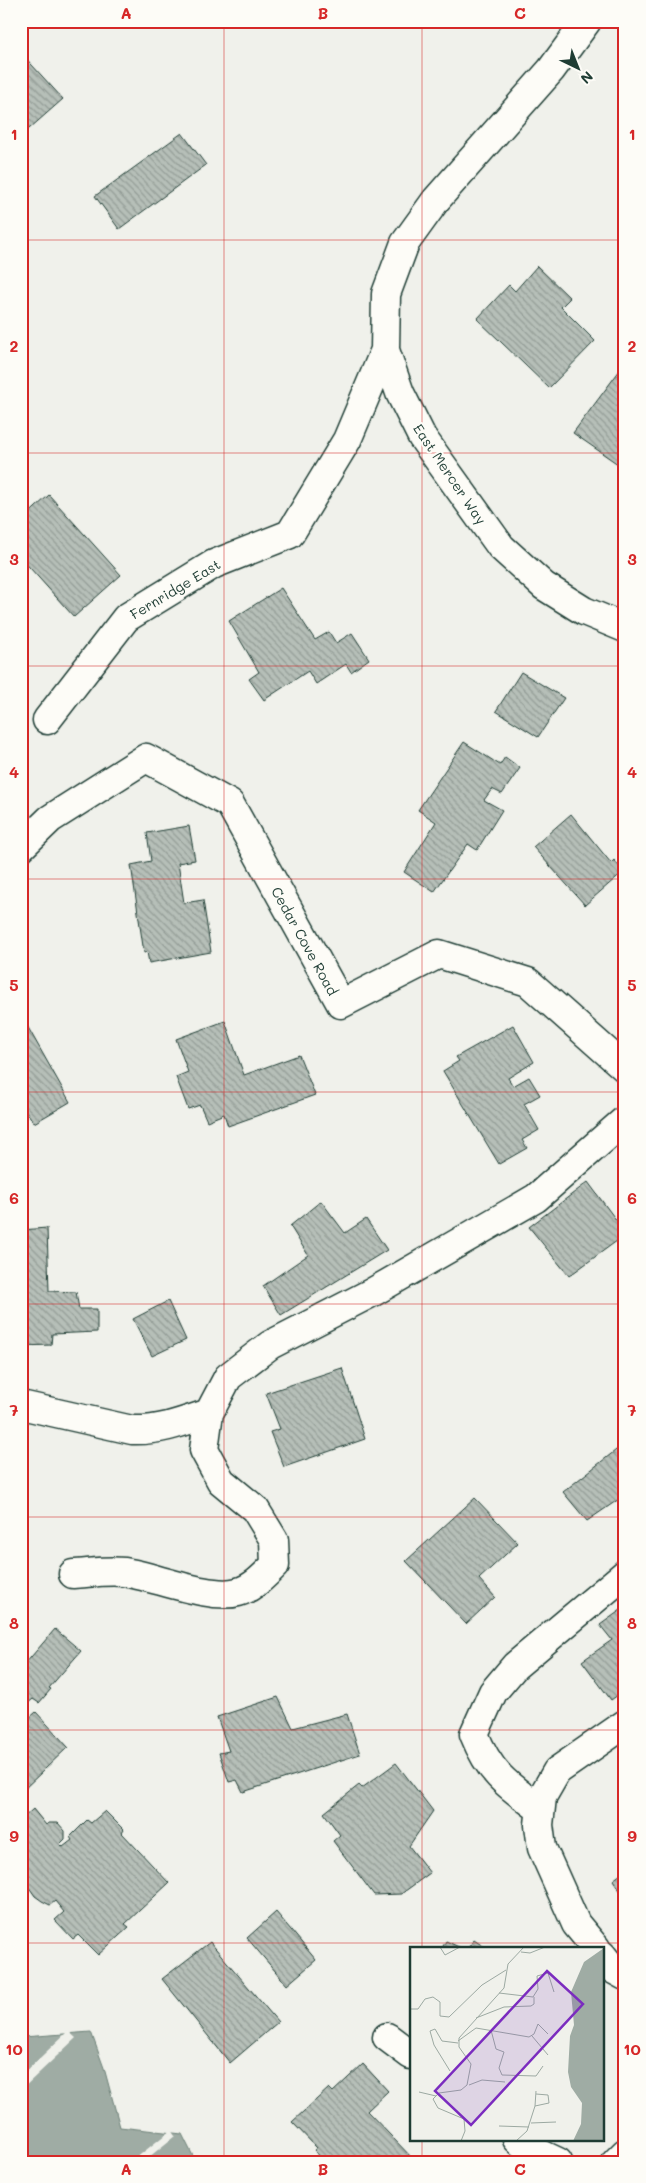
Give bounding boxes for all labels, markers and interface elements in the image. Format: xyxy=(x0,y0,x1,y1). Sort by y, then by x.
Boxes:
text: A xyxy=(120,2,132,23)
text: B xyxy=(318,2,328,23)
text: C xyxy=(514,2,526,23)
north arrow xyxy=(554,42,604,92)
text: N xyxy=(577,67,598,88)
text: 1 xyxy=(10,123,18,144)
text: 1 xyxy=(628,123,636,144)
text: 2 xyxy=(10,335,19,356)
text: 2 xyxy=(628,335,637,356)
street label: East Mercer Way xyxy=(409,420,491,528)
text: 3 xyxy=(9,548,19,569)
text: 3 xyxy=(627,548,637,569)
street label: Fernridge East xyxy=(126,554,224,624)
text: 4 xyxy=(9,761,19,782)
text: 4 xyxy=(627,761,637,782)
street label: Cedar Cove Road xyxy=(267,883,343,999)
text: 5 xyxy=(9,974,19,995)
text: 5 xyxy=(627,974,637,995)
text: 6 xyxy=(9,1187,19,1208)
text: 6 xyxy=(627,1187,637,1208)
text: 7 xyxy=(10,1399,19,1420)
text: 7 xyxy=(628,1399,637,1420)
text: 8 xyxy=(9,1612,19,1633)
text: 8 xyxy=(627,1612,637,1633)
text: 9 xyxy=(9,1825,19,1846)
text: 9 xyxy=(627,1825,637,1846)
inset map xyxy=(410,1947,604,2140)
text: 10 xyxy=(5,2038,23,2059)
text: 10 xyxy=(623,2038,641,2059)
text: A xyxy=(120,2158,132,2179)
text: B xyxy=(318,2158,328,2179)
text: C xyxy=(514,2158,526,2179)

